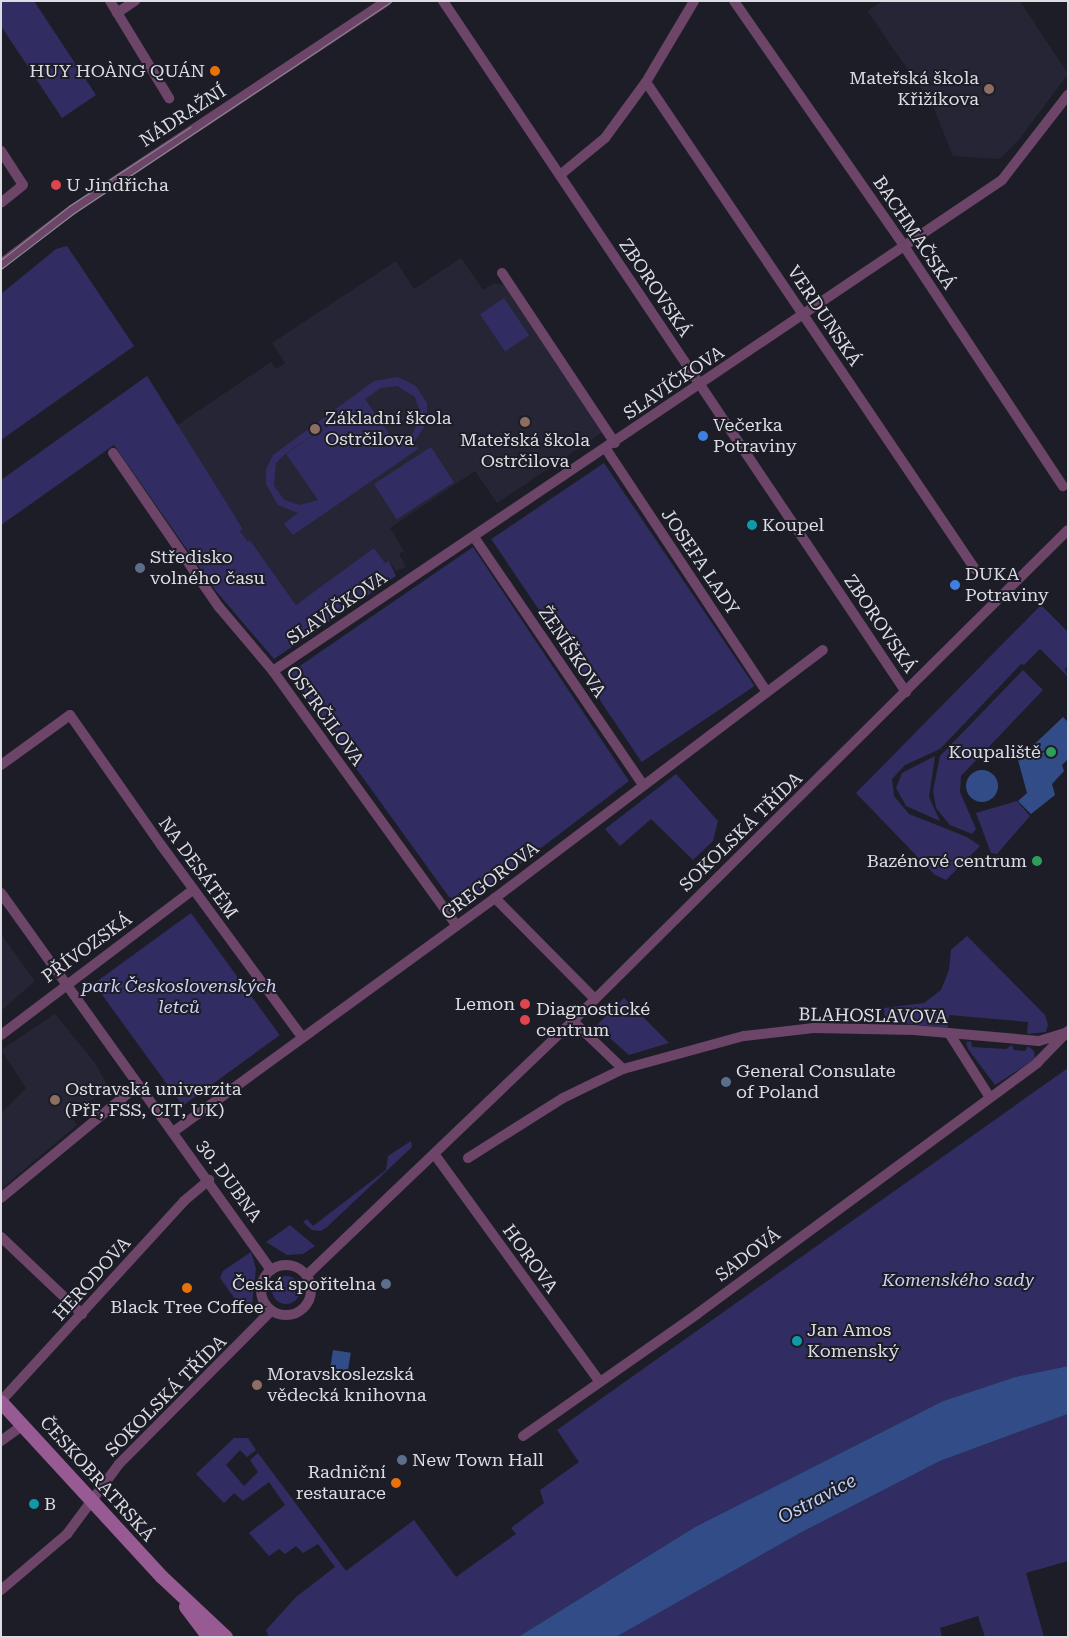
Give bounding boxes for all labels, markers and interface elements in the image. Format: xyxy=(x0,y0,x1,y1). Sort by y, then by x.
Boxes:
place label: HUY HOÀNG QUÁN xyxy=(29,60,205,82)
marker: HUY HOÀNG QUÁN xyxy=(209,65,221,77)
place label: Mateřská škola Křižíkova xyxy=(849,68,979,110)
street label: NÁDRAŽNÍ xyxy=(136,80,230,152)
marker: Mateřská škola Křižíkova xyxy=(983,83,995,95)
street label: BACHMAČSKÁ xyxy=(868,172,960,294)
place label: U Jindřicha xyxy=(66,174,169,196)
marker: U Jindřicha xyxy=(50,179,62,191)
street label: ZBOROVSKÁ xyxy=(614,235,696,341)
street label: VERDUNSKÁ xyxy=(782,262,866,370)
street label: SLAVÍČKOVA xyxy=(620,341,728,425)
place label: Základní škola Ostrčilova xyxy=(325,408,451,450)
place label: Večerka Potraviny xyxy=(713,415,797,458)
marker: Mateřská škola Ostrčilova xyxy=(519,416,531,428)
marker: Základní škola Ostrčilova xyxy=(309,423,321,435)
place label: Mateřská škola Ostrčilova xyxy=(460,430,590,472)
marker: Večerka Potraviny xyxy=(697,430,709,442)
street label: JOSEFA LADY xyxy=(656,505,744,619)
place label: Koupel xyxy=(762,514,824,536)
marker: Koupel xyxy=(746,519,758,531)
place label: Středisko volného času xyxy=(150,547,265,590)
marker: Středisko volného času xyxy=(134,562,146,574)
place label: DUKA Potraviny xyxy=(965,564,1049,606)
street label: SLAVÍČKOVA xyxy=(283,566,391,650)
street label: ZBOROVSKÁ xyxy=(839,571,921,677)
marker: DUKA Potraviny xyxy=(949,579,961,591)
street label: ŽENÍŠKOVA xyxy=(534,602,610,702)
street label: OSTRČILOVA xyxy=(281,662,369,770)
place label: Koupaliště xyxy=(948,741,1041,763)
marker: Koupaliště xyxy=(1045,746,1057,758)
street label: SOKOLSKÁ TŘÍDA xyxy=(675,768,807,896)
street label: NA DESÁTÉM xyxy=(154,813,242,923)
street label: GREGOROVA xyxy=(437,837,543,925)
place label: Bazénové centrum xyxy=(867,850,1027,872)
marker: Bazénové centrum xyxy=(1031,855,1043,867)
street label: PŘÍVOZSKÁ xyxy=(38,908,136,988)
park label: park Československých letců xyxy=(81,976,277,1019)
place label: Lemon xyxy=(455,993,515,1015)
marker: Lemon xyxy=(519,998,531,1010)
place label: Diagnostické centrum xyxy=(536,999,650,1042)
street label: BLAHOSLAVOVA xyxy=(798,1004,948,1028)
marker: Diagnostické centrum xyxy=(518,1013,532,1027)
place label: General Consulate of Poland xyxy=(736,1061,896,1104)
marker: General Consulate of Poland xyxy=(720,1076,732,1088)
place label: Ostravská univerzita (PřF, FSS, CIT, UK) xyxy=(65,1079,241,1122)
marker: Ostravská univerzita (PřF, FSS, CIT, UK) xyxy=(49,1094,61,1106)
street label: 30. DUBNA xyxy=(192,1136,266,1226)
street label: HOROVA xyxy=(498,1220,562,1298)
street label: SADOVÁ xyxy=(711,1224,785,1286)
street label: HERODOVA xyxy=(49,1233,135,1325)
park label: Komenského sady xyxy=(882,1269,1034,1291)
place label: Česká spořitelna xyxy=(232,1273,376,1295)
marker: Česká spořitelna xyxy=(380,1278,392,1290)
marker: Black Tree Coffee xyxy=(181,1282,193,1294)
place label: Black Tree Coffee xyxy=(110,1296,264,1318)
place label: Jan Amos Komenský xyxy=(807,1320,899,1362)
street label: SOKOLSKÁ TŘÍDA xyxy=(101,1331,231,1461)
marker: Jan Amos Komenský xyxy=(791,1335,803,1347)
place label: Moravskoslezská vědecká knihovna xyxy=(267,1364,427,1406)
marker: Moravskoslezská vědecká knihovna xyxy=(251,1379,263,1391)
street label: ČESKOBRATRSKÁ xyxy=(35,1412,159,1546)
place label: New Town Hall xyxy=(412,1449,544,1471)
marker: New Town Hall xyxy=(396,1454,408,1466)
place label: Radniční restaurace xyxy=(296,1462,386,1505)
water label: Ostravice xyxy=(774,1469,860,1529)
marker: Radniční restaurace xyxy=(390,1477,402,1489)
place label: B xyxy=(44,1493,56,1515)
marker: B xyxy=(28,1498,40,1510)

